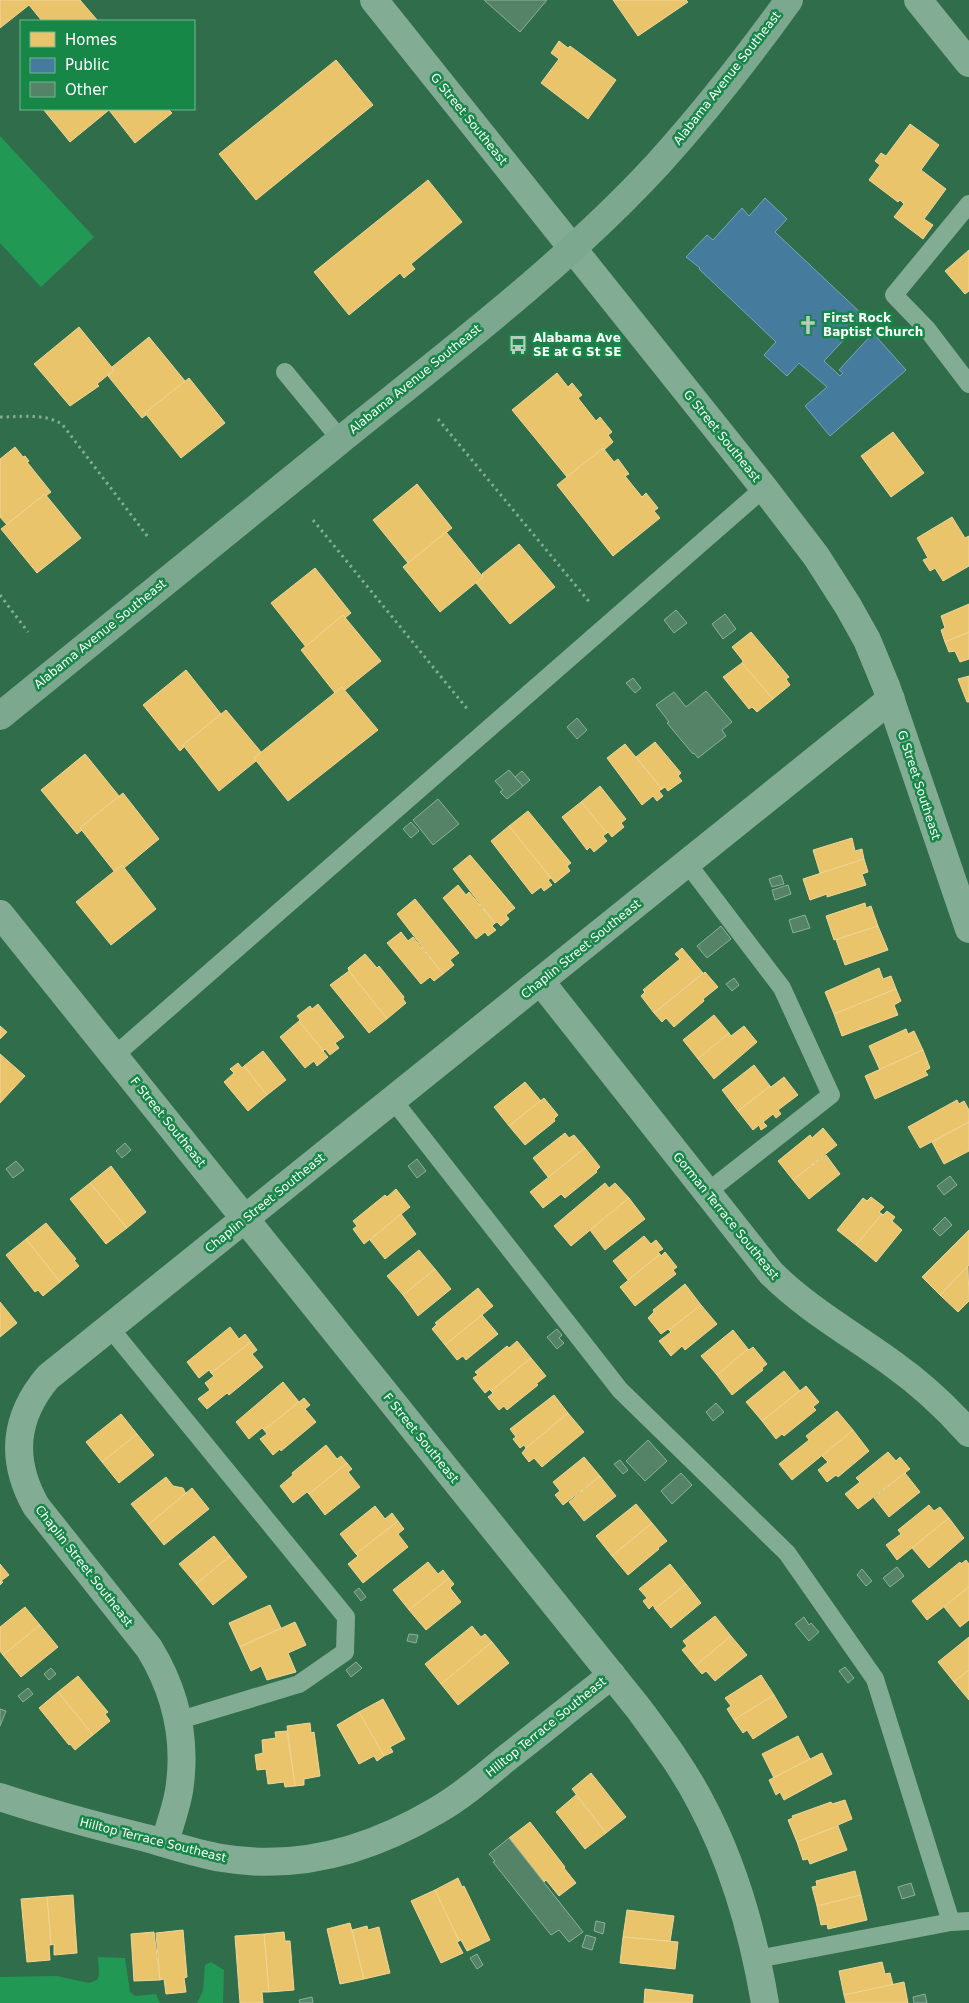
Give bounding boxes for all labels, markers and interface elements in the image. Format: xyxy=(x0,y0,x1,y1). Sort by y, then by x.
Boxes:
street label: Alabama Avenue Southeast xyxy=(670,8,784,148)
legend xyxy=(20,20,195,110)
text: Homes xyxy=(65,31,117,49)
text: Public xyxy=(65,56,109,74)
street label: G Street Southeast xyxy=(428,70,510,168)
text: Other xyxy=(65,81,108,99)
place label: First Rock Baptist Church xyxy=(823,311,923,339)
church icon: First Rock Baptist Church xyxy=(797,314,819,336)
street label: Alabama Avenue Southeast xyxy=(346,321,484,437)
place label: Alabama Ave SE at G St SE xyxy=(533,331,621,359)
bus stop icon: Alabama Ave SE at G St SE xyxy=(507,334,529,356)
street label: G Street Southeast xyxy=(681,387,763,485)
street label: Alabama Avenue Southeast xyxy=(31,576,169,692)
street label: G Street Southeast xyxy=(895,729,943,842)
street label: Chaplin Street Southeast xyxy=(518,896,644,1002)
street label: F Street Southeast xyxy=(127,1074,209,1170)
street label: Gorman Terrace Southeast xyxy=(670,1149,782,1283)
street label: Chaplin Street Southeast xyxy=(202,1150,328,1256)
street label: F Street Southeast xyxy=(380,1390,462,1486)
street label: Chaplin Street Southeast xyxy=(32,1503,136,1630)
street label: Hilltop Terrace Southeast xyxy=(483,1674,609,1780)
street label: Hilltop Terrace Southeast xyxy=(78,1815,228,1865)

